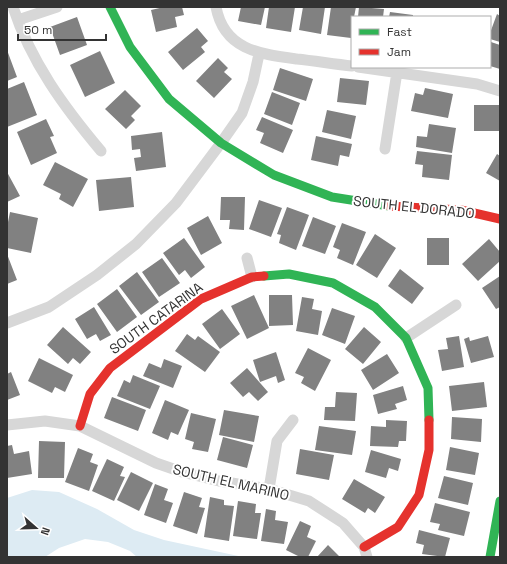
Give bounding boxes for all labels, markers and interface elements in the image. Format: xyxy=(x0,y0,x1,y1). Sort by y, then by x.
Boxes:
scale bar xyxy=(18,16,106,42)
legend xyxy=(351,16,491,68)
text: 50 m xyxy=(24,22,52,38)
text: Fast xyxy=(387,24,412,40)
text: Jam xyxy=(387,44,411,60)
street label: SOUTH EL DORADO xyxy=(352,192,476,222)
street label: SOUTH CATARINA xyxy=(106,278,206,358)
street label: SOUTH EL MARINO xyxy=(171,460,291,504)
north arrow xyxy=(16,508,56,548)
text: N xyxy=(38,526,53,537)

